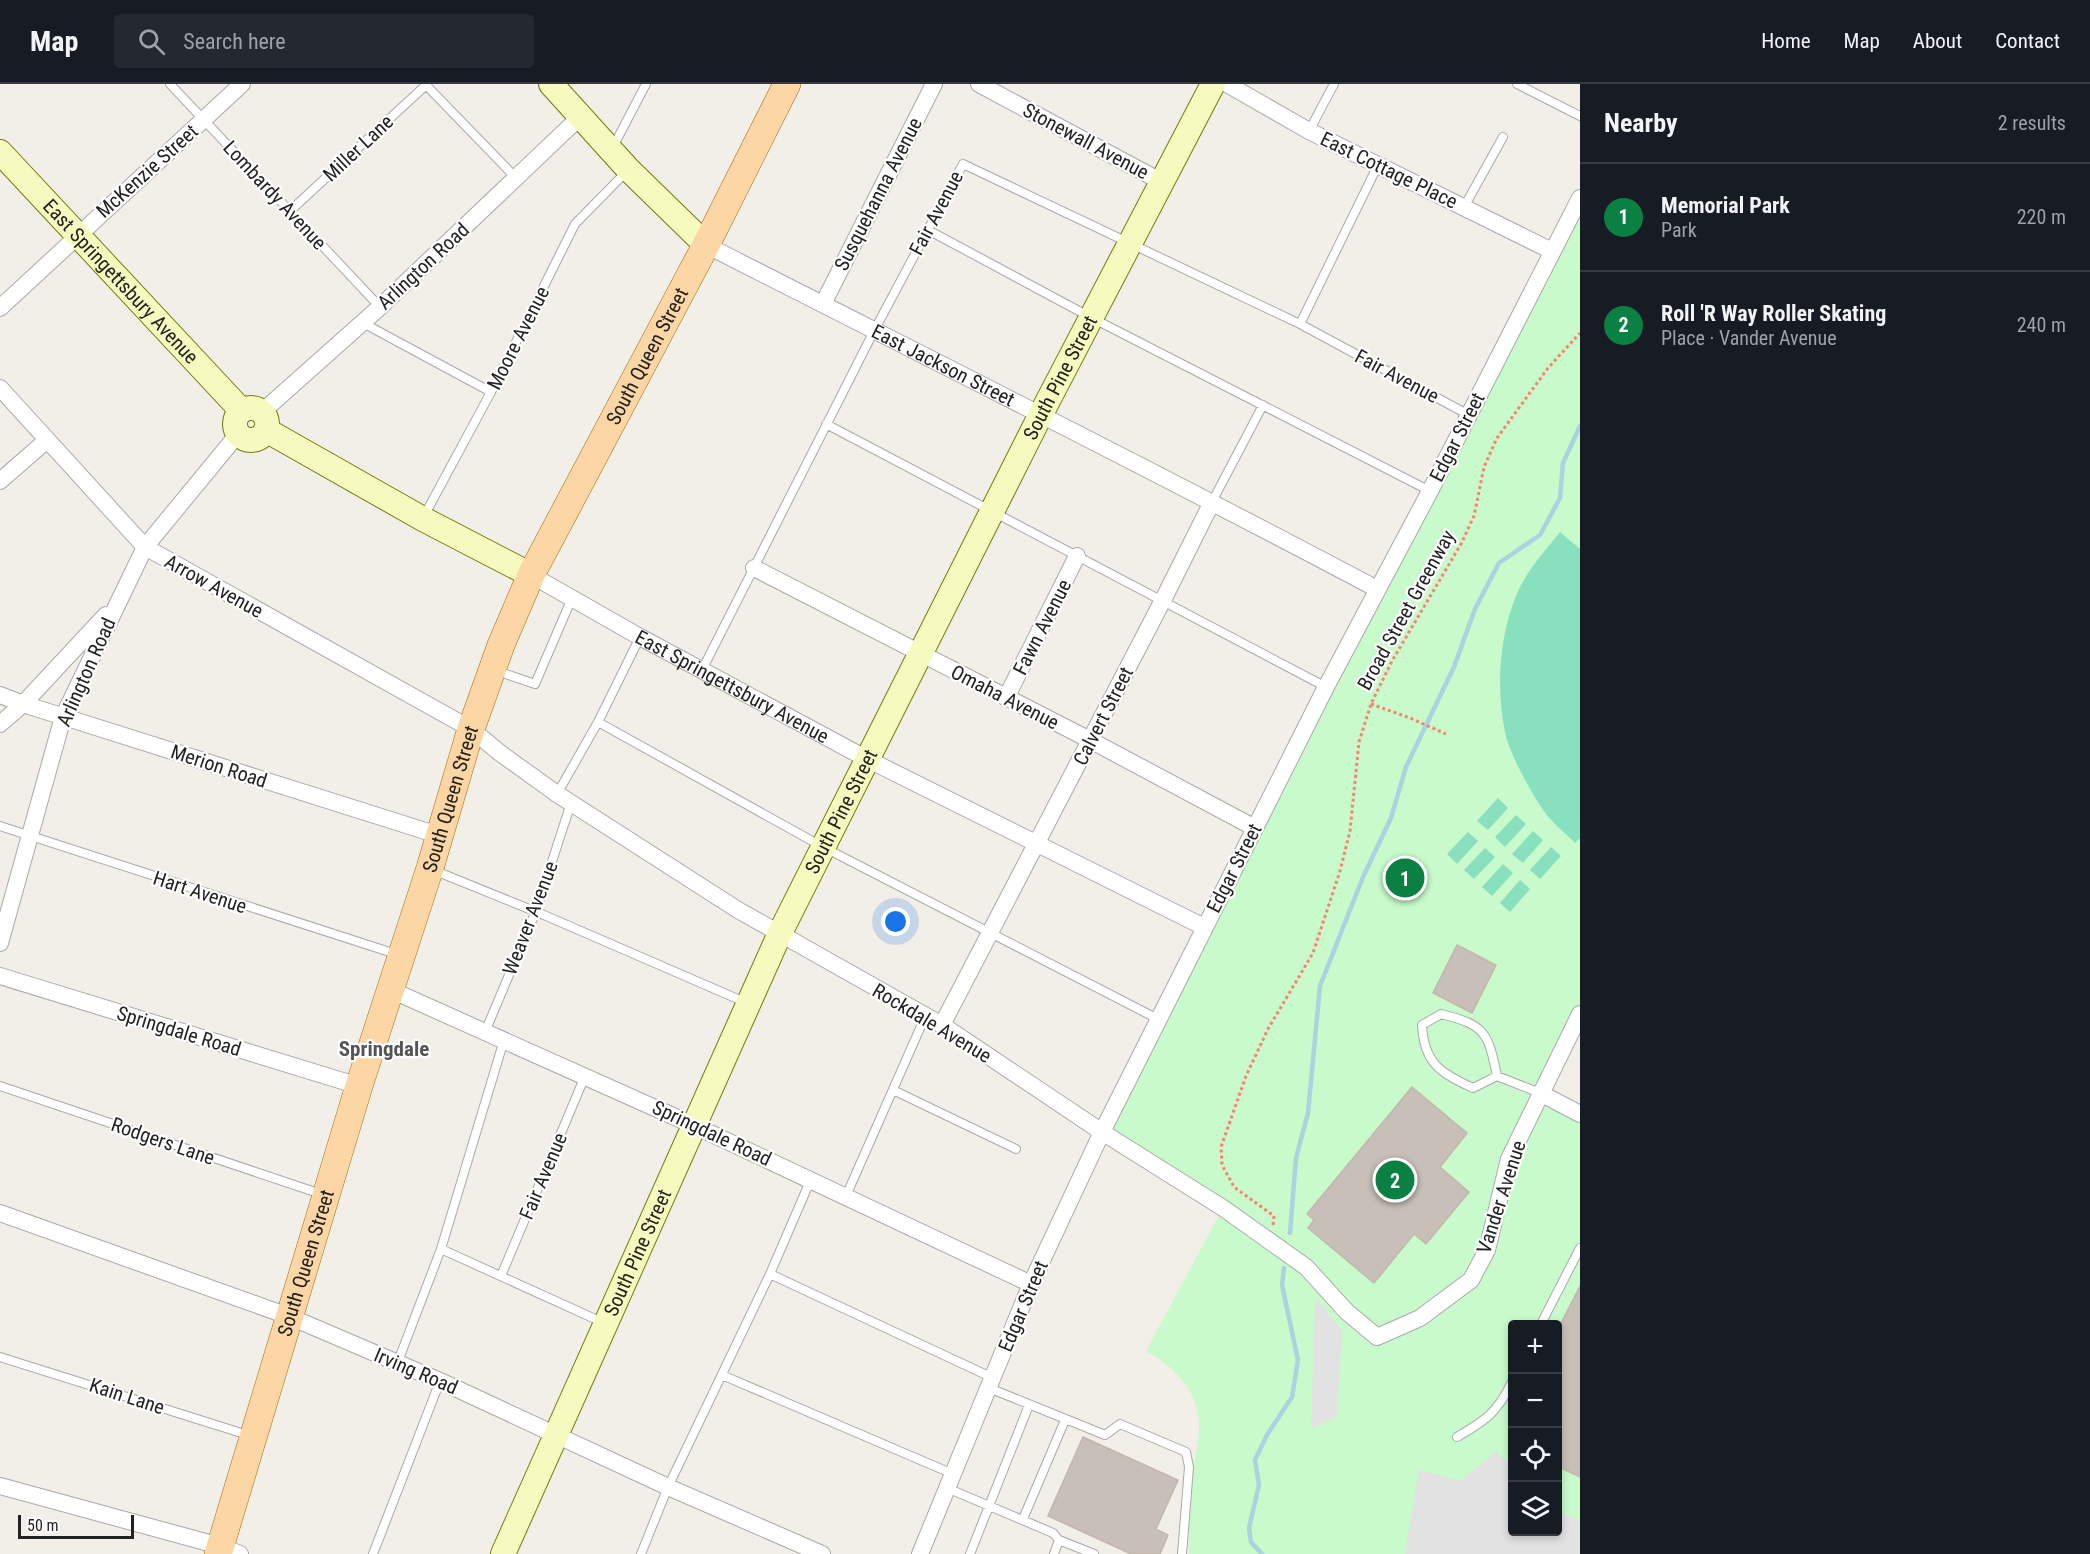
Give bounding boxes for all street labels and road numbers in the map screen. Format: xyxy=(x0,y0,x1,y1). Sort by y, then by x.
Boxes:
street label: Stonewall Avenue xyxy=(1019,98,1153,184)
street label: Miller Lane xyxy=(318,110,398,186)
street label: Susquehanna Avenue xyxy=(829,113,927,275)
street label: McKenzie Street xyxy=(91,119,203,223)
street label: East Cottage Place xyxy=(1316,126,1462,214)
street label: Lombardy Avenue xyxy=(218,135,332,255)
street label: Fair Avenue xyxy=(904,167,968,259)
street label: East Springettsbury Avenue xyxy=(38,194,203,369)
street label: Arlington Road xyxy=(372,217,474,315)
street label: Moore Avenue xyxy=(482,282,554,394)
street label: South Queen Street xyxy=(601,283,693,429)
street label: South Pine Street xyxy=(1018,311,1102,444)
street label: East Jackson Street xyxy=(868,319,1019,412)
street label: Fair Avenue xyxy=(1351,344,1443,408)
street label: Edgar Street xyxy=(1424,388,1490,486)
street label: Broad Street Greenway xyxy=(1352,526,1460,694)
street label: Arrow Avenue xyxy=(161,549,267,623)
street label: Fawn Avenue xyxy=(1008,575,1076,679)
street label: Arlington Road xyxy=(51,614,121,730)
street label: East Springettsbury Avenue xyxy=(631,625,833,748)
street label: Omaha Avenue xyxy=(947,660,1063,734)
street label: Calvert Street xyxy=(1068,663,1138,769)
street label: South Queen Street xyxy=(417,722,483,875)
street label: Merion Road xyxy=(168,739,270,793)
street label: South Pine Street xyxy=(800,745,883,878)
street label: Edgar Street xyxy=(1201,819,1267,917)
street label: Weaver Avenue xyxy=(497,858,563,978)
street label: Hart Avenue xyxy=(150,866,250,918)
street label: Rockdale Avenue xyxy=(868,978,996,1068)
street label: Springdale Road xyxy=(114,1001,244,1061)
street label: Springdale Road xyxy=(649,1095,775,1171)
street label: Rodgers Lane xyxy=(108,1112,218,1170)
street label: Fair Avenue xyxy=(514,1129,572,1223)
street label: Vander Avenue xyxy=(1471,1137,1531,1257)
street label: South Pine Street xyxy=(599,1185,676,1320)
street label: South Queen Street xyxy=(272,1187,339,1339)
street label: Edgar Street xyxy=(993,1257,1053,1355)
street label: Irving Road xyxy=(370,1343,462,1399)
street label: Kain Lane xyxy=(86,1373,168,1419)

